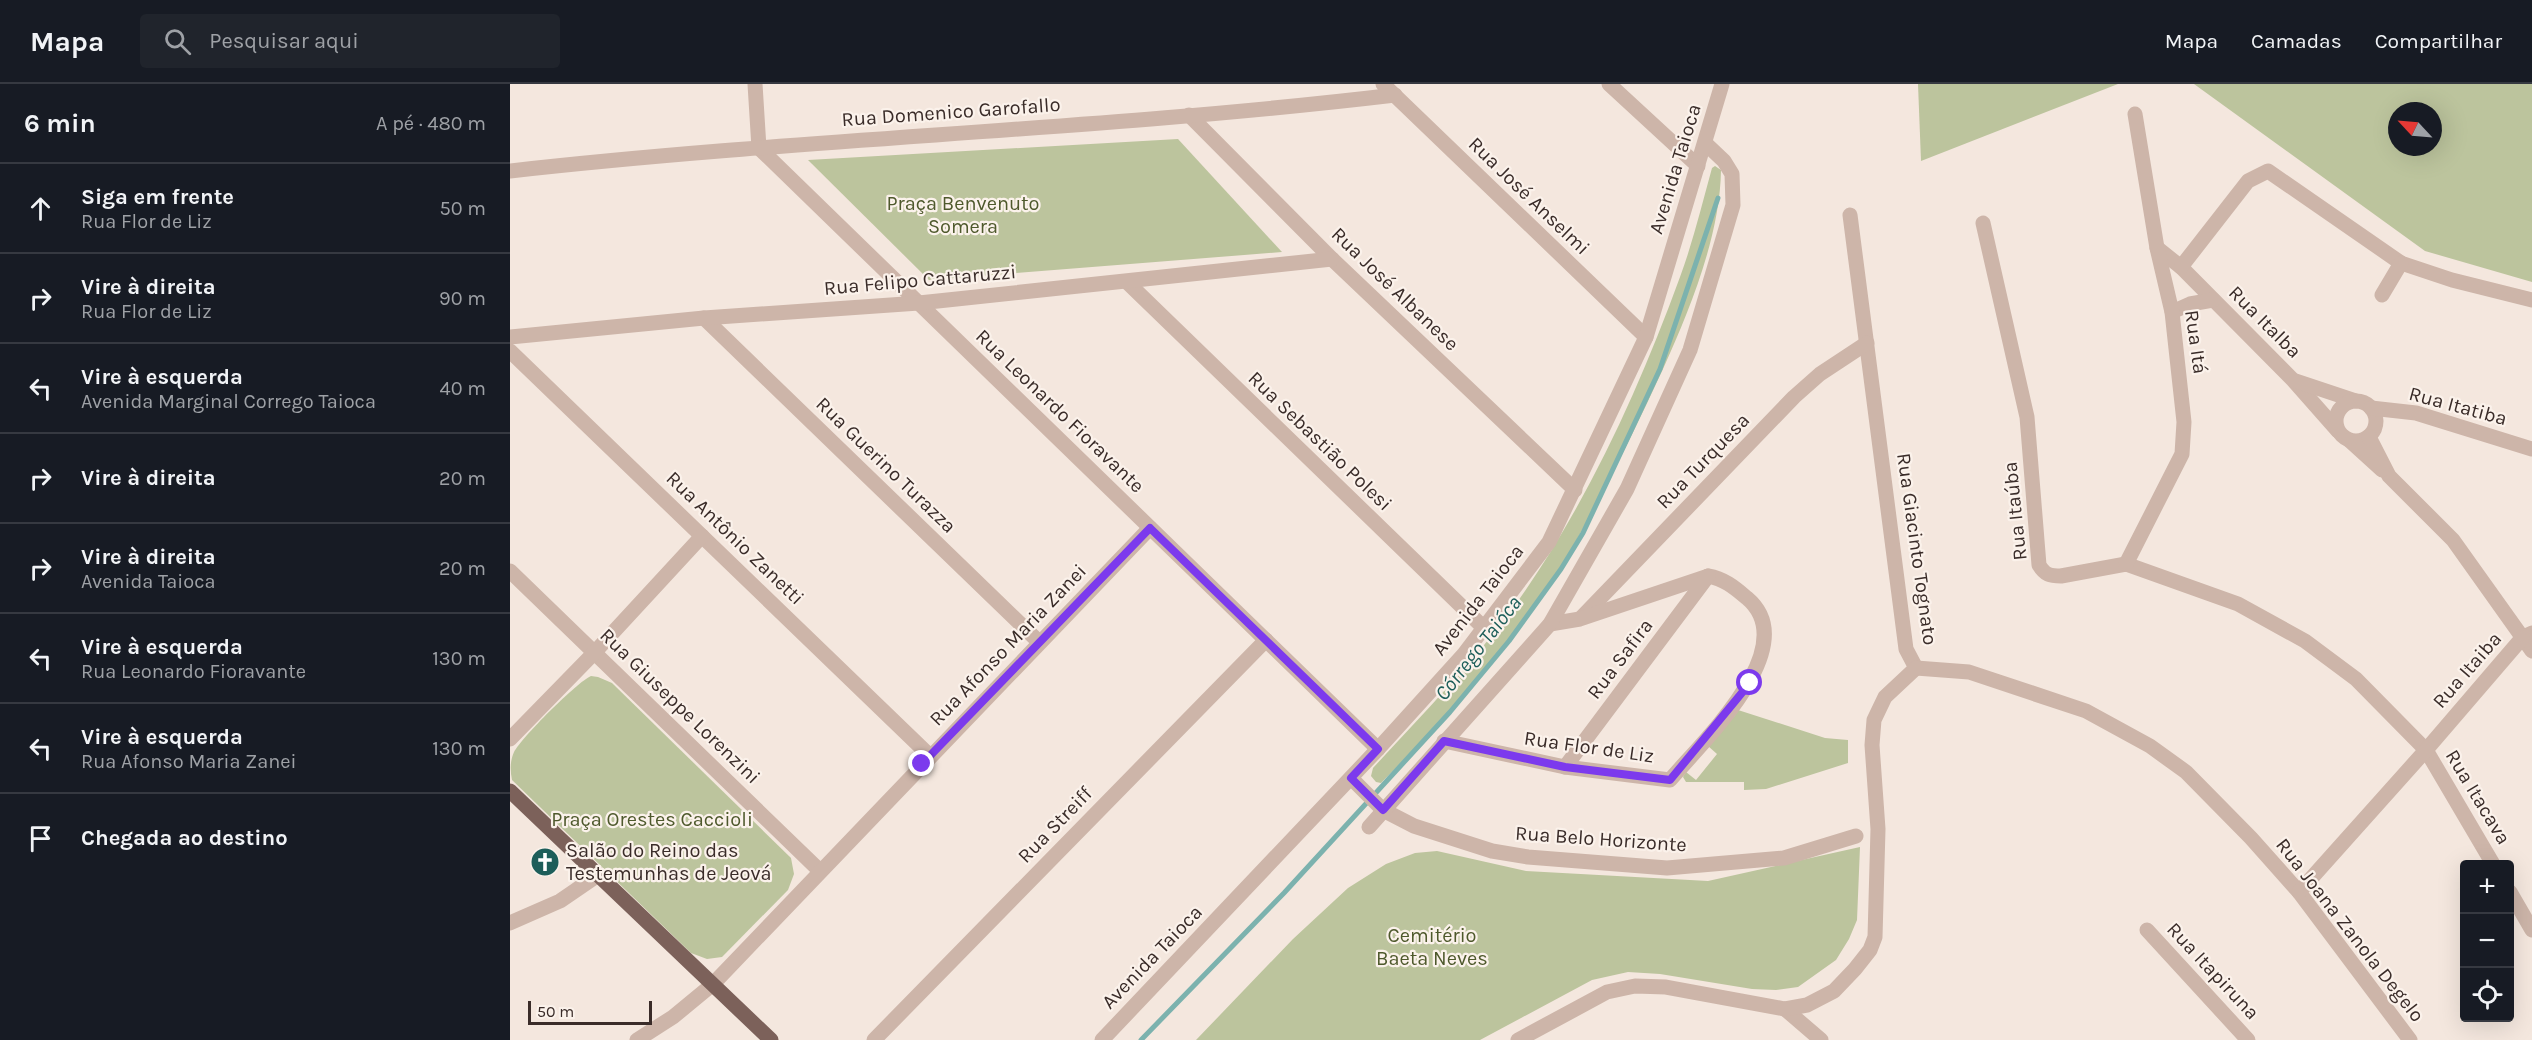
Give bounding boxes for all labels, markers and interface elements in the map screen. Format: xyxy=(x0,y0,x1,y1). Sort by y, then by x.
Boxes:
search box xyxy=(140,14,560,68)
text: Mapa xyxy=(30,25,104,58)
icon: search xyxy=(161,25,194,58)
text: Pesquisar aqui xyxy=(209,28,359,54)
text: Mapa xyxy=(2165,29,2218,53)
text: Camadas xyxy=(2251,29,2342,53)
text: Compartilhar xyxy=(2375,29,2502,53)
street label: Rua Domenico Garofallo xyxy=(841,93,1061,131)
street label: Avenida Taioca xyxy=(1644,101,1706,237)
north arrow xyxy=(2388,102,2442,156)
text: 6 min xyxy=(24,108,96,139)
text: A pé · 480 m xyxy=(376,112,486,135)
street label: Rua José Anselmi xyxy=(1464,132,1594,260)
text: Siga em frente xyxy=(81,184,234,210)
icon: ahead xyxy=(24,192,57,225)
park label: Praça Benvenuto Somera xyxy=(886,192,1040,238)
text: 50 m xyxy=(439,197,486,220)
text: Rua Flor de Liz xyxy=(81,210,212,233)
street label: Rua José Albanese xyxy=(1327,222,1463,356)
street label: Rua Felipo Cattaruzzi xyxy=(823,260,1017,300)
text: Vire à direita xyxy=(81,274,216,300)
street label: Rua Italba xyxy=(2224,281,2306,363)
icon: right xyxy=(24,282,57,315)
text: 90 m xyxy=(439,287,486,310)
text: Rua Flor de Liz xyxy=(81,300,212,323)
street label: Rua Itá xyxy=(2180,309,2212,375)
street label: Rua Leonardo Fioravante xyxy=(971,325,1149,497)
text: Vire à esquerda xyxy=(81,364,243,390)
street label: Rua Sebastião Polesi xyxy=(1244,367,1396,515)
icon: left xyxy=(24,372,57,405)
text: 40 m xyxy=(440,377,486,400)
street label: Rua Itatiba xyxy=(2406,382,2510,430)
text: Avenida Marginal Corrego Taioca xyxy=(81,390,376,413)
street label: Rua Guerino Turazza xyxy=(811,392,961,538)
street label: Rua Turquesa xyxy=(1652,409,1754,513)
street label: Rua Giacinto Tognato xyxy=(1892,451,1942,647)
street label: Rua Itaúba xyxy=(1998,460,2032,562)
icon: right xyxy=(24,462,57,495)
text: Vire à direita xyxy=(81,465,216,491)
text: 20 m xyxy=(439,467,486,490)
street label: Rua Antônio Zanetti xyxy=(662,467,808,609)
street label: Avenida Taioca xyxy=(1428,540,1528,660)
text: Vire à direita xyxy=(81,544,216,570)
icon: right xyxy=(24,552,57,585)
text: 20 m xyxy=(439,557,486,580)
street label: Rua Afonso Maria Zanei xyxy=(925,560,1091,730)
text: Avenida Taioca xyxy=(81,570,216,593)
water label: Córrego Taióca xyxy=(1430,591,1526,705)
street label: Rua Safira xyxy=(1582,614,1658,704)
street label: Rua Giuseppe Lorenzini xyxy=(595,624,765,788)
street label: Rua Itaiba xyxy=(2428,627,2506,713)
text: Vire à esquerda xyxy=(81,634,243,660)
icon: left xyxy=(24,642,57,675)
text: 130 m xyxy=(432,647,486,670)
text: Rua Leonardo Fioravante xyxy=(81,660,306,683)
route start xyxy=(1736,669,1762,695)
text: Vire à esquerda xyxy=(81,724,243,750)
street label: Rua Flor de Liz xyxy=(1523,727,1655,767)
icon: left xyxy=(24,732,57,765)
text: 130 m xyxy=(432,737,486,760)
street label: Rua Itacava xyxy=(2441,745,2515,849)
text: Rua Afonso Maria Zanei xyxy=(81,750,296,773)
route end xyxy=(908,750,934,776)
street label: Rua Streiff xyxy=(1013,782,1097,868)
park label: Praça Orestes Caccioli xyxy=(551,808,753,831)
icon: arrive xyxy=(24,822,57,855)
street label: Rua Belo Horizonte xyxy=(1514,822,1688,856)
text: Chegada ao destino xyxy=(81,825,288,851)
street label: Rua Joana Zanola Degelo xyxy=(2271,834,2429,1026)
place label: Salão do Reino das Testemunhas de Jeová xyxy=(566,839,772,885)
church icon: Salão do Reino das Testemunhas de Jeová xyxy=(529,846,561,878)
map controls xyxy=(2460,860,2514,1022)
button: + xyxy=(2460,860,2514,914)
street label: Avenida Taioca xyxy=(1097,901,1207,1013)
button: − xyxy=(2460,914,2514,968)
street label: Rua Itapiruna xyxy=(2162,918,2264,1024)
park label: Cemitério Baeta Neves xyxy=(1376,924,1488,970)
button: locate xyxy=(2460,968,2514,1022)
scale bar xyxy=(528,998,652,1026)
text: 50 m xyxy=(537,1002,574,1021)

